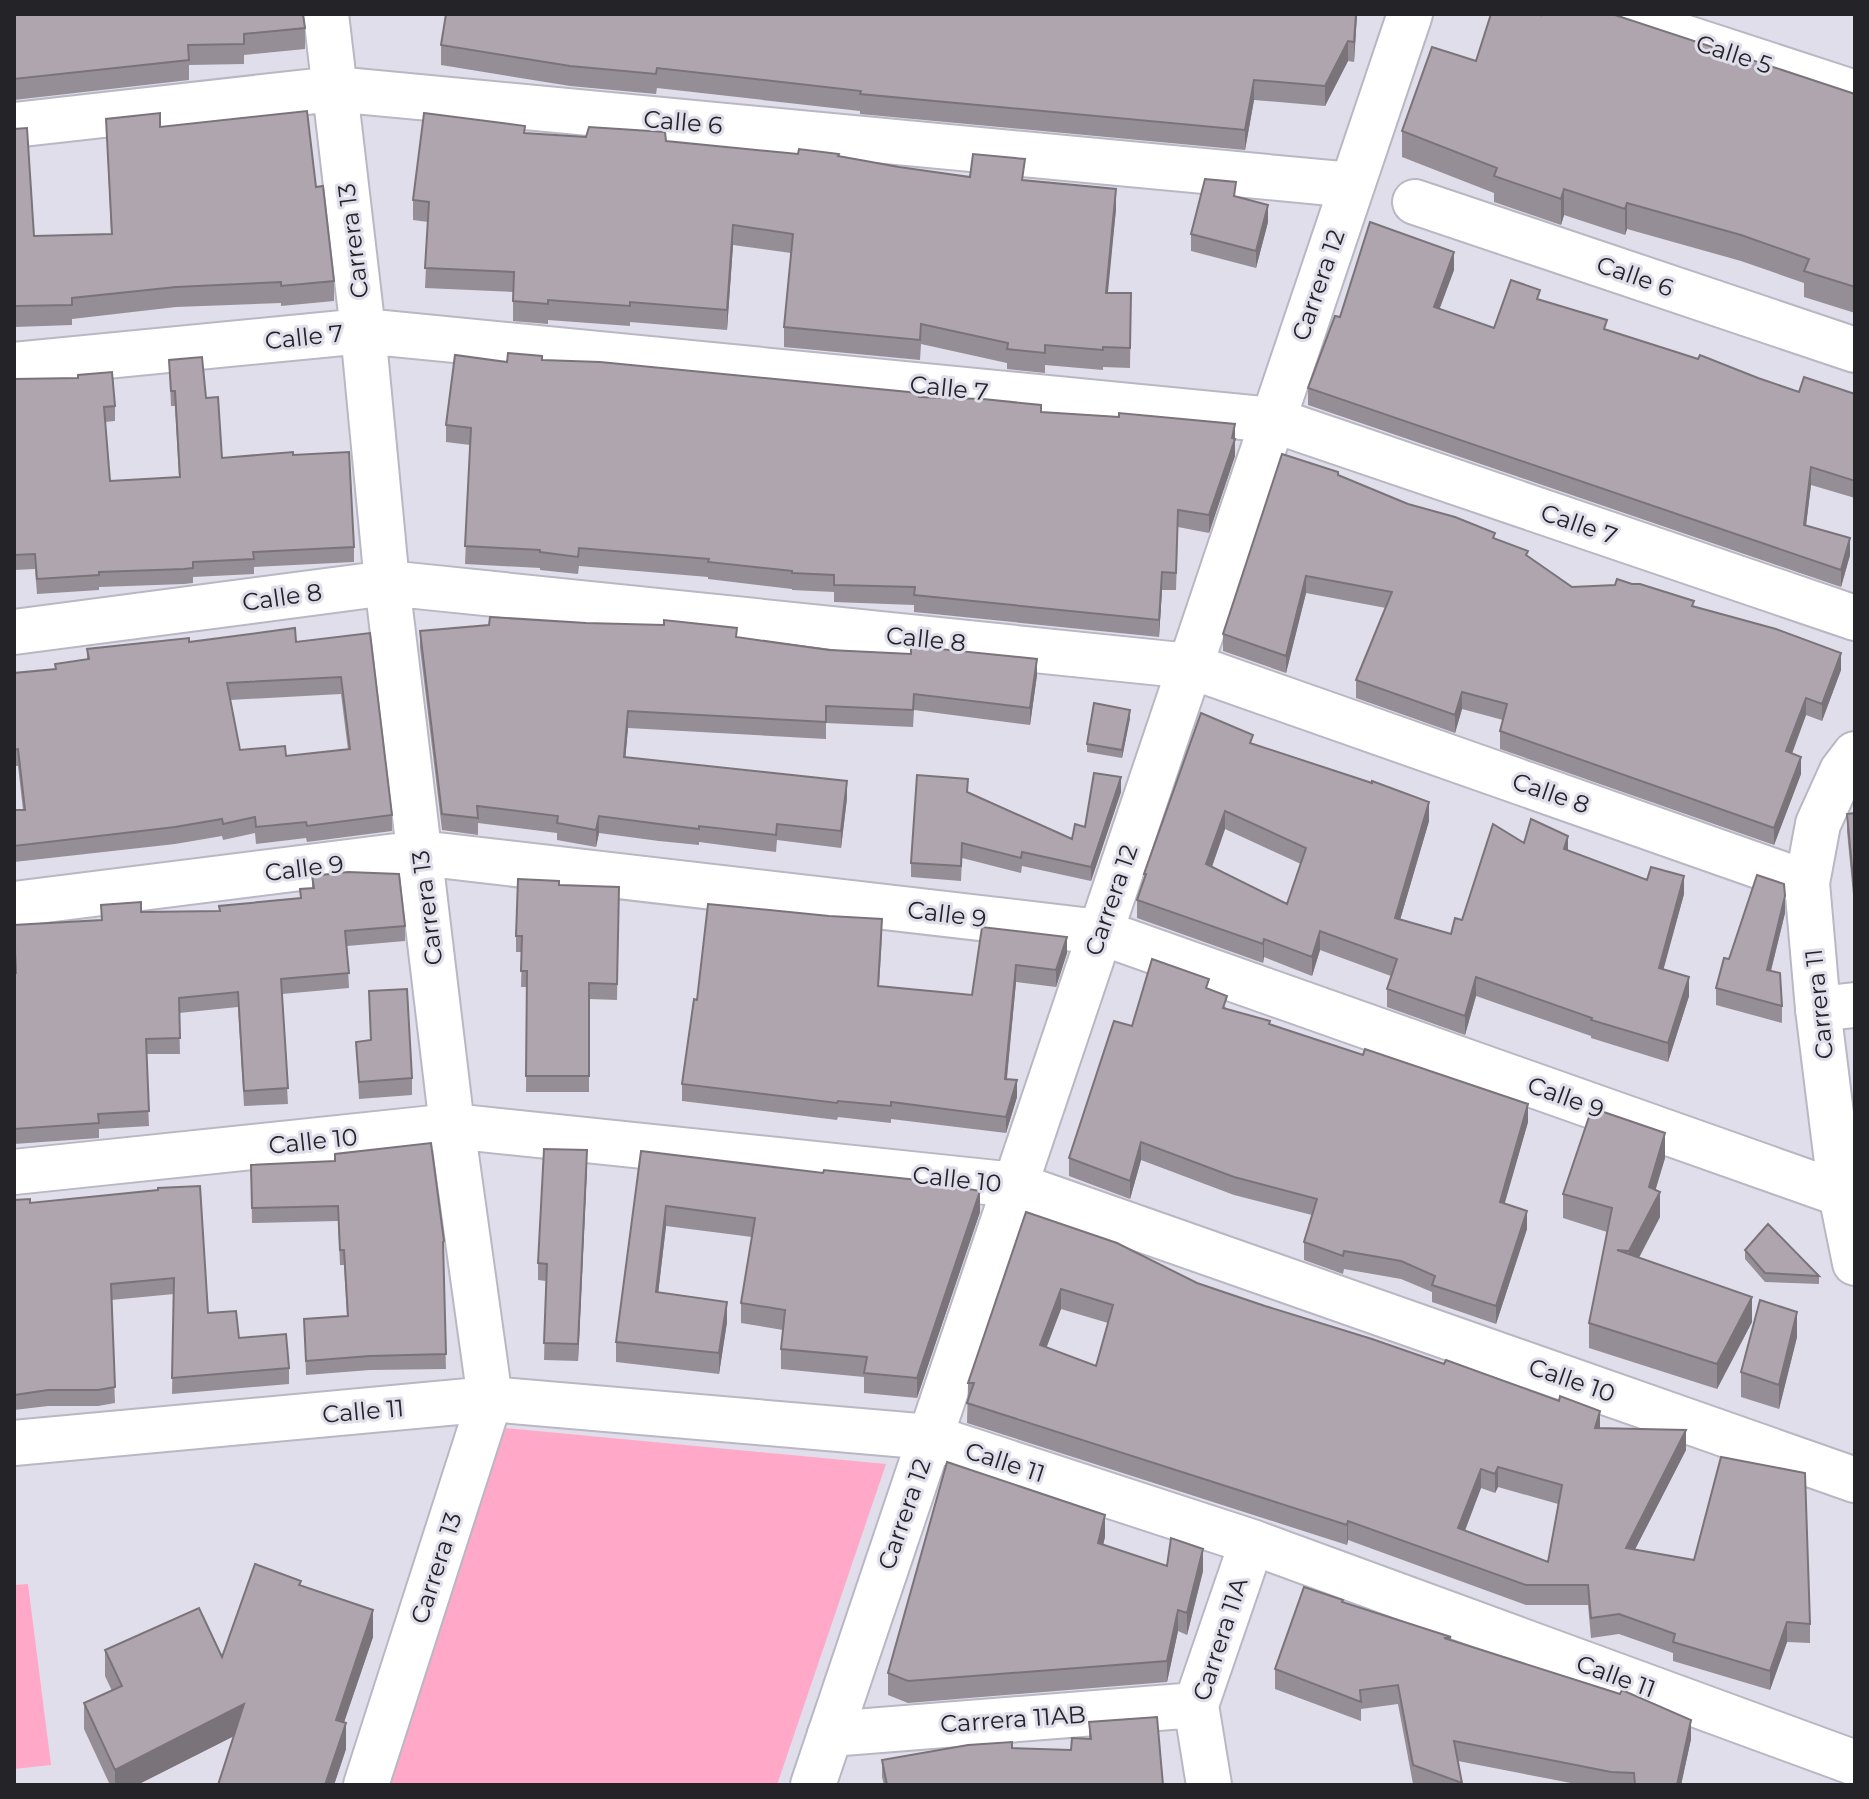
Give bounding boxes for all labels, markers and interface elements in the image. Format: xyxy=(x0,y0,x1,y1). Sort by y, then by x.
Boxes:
street label: Calle 5 xyxy=(1692,28,1776,80)
street label: Calle 6 xyxy=(642,104,724,140)
street label: Carrera 13 xyxy=(332,182,374,300)
street label: Carrera 12 xyxy=(1285,226,1351,344)
street label: Calle 6 xyxy=(1593,249,1677,303)
street label: Calle 7 xyxy=(263,318,345,356)
street label: Calle 7 xyxy=(908,369,990,407)
street label: Calle 7 xyxy=(1537,497,1621,551)
street label: Calle 8 xyxy=(240,577,324,617)
street label: Calle 8 xyxy=(885,620,967,658)
street label: Calle 8 xyxy=(1508,766,1594,820)
street label: Carrera 12 xyxy=(1078,841,1144,959)
street label: Calle 9 xyxy=(263,849,345,887)
street label: Carrera 13 xyxy=(406,849,448,967)
street label: Calle 9 xyxy=(906,895,988,933)
street label: Carrera 11 xyxy=(1799,947,1839,1061)
street label: Calle 9 xyxy=(1524,1070,1608,1124)
street label: Calle 10 xyxy=(267,1122,359,1160)
street label: Calle 10 xyxy=(911,1160,1003,1198)
street label: Calle 10 xyxy=(1525,1352,1619,1408)
street label: Calle 11 xyxy=(321,1393,405,1429)
street label: Calle 11 xyxy=(962,1436,1048,1488)
street label: Carrera 12 xyxy=(871,1455,937,1573)
street label: Carrera 13 xyxy=(404,1509,468,1627)
street label: Carrera 11A xyxy=(1186,1573,1254,1704)
street label: Calle 11 xyxy=(1573,1648,1659,1704)
street label: Carrera 11AB xyxy=(939,1699,1087,1739)

